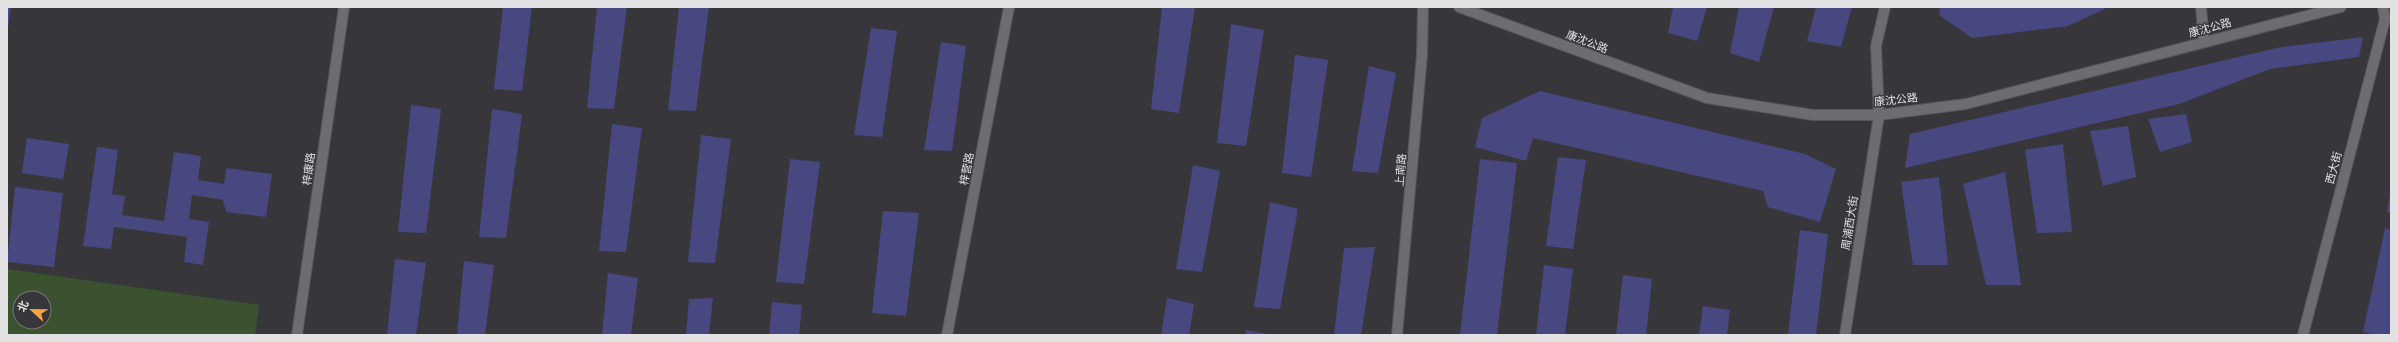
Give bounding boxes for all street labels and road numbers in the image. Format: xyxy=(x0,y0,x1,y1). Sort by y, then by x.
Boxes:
street label: 康沈公路 xyxy=(2187,16,2233,40)
street label: 康沈公路 xyxy=(1564,28,1610,56)
street label: 康沈公路 xyxy=(1873,91,1919,109)
street label: 西大街 xyxy=(2323,150,2345,186)
street label: 梓康路 xyxy=(300,152,318,186)
street label: 梓营路 xyxy=(957,152,977,186)
street label: 上南路 xyxy=(1393,153,1409,187)
street label: 周浦西大街 xyxy=(1839,195,1861,251)

